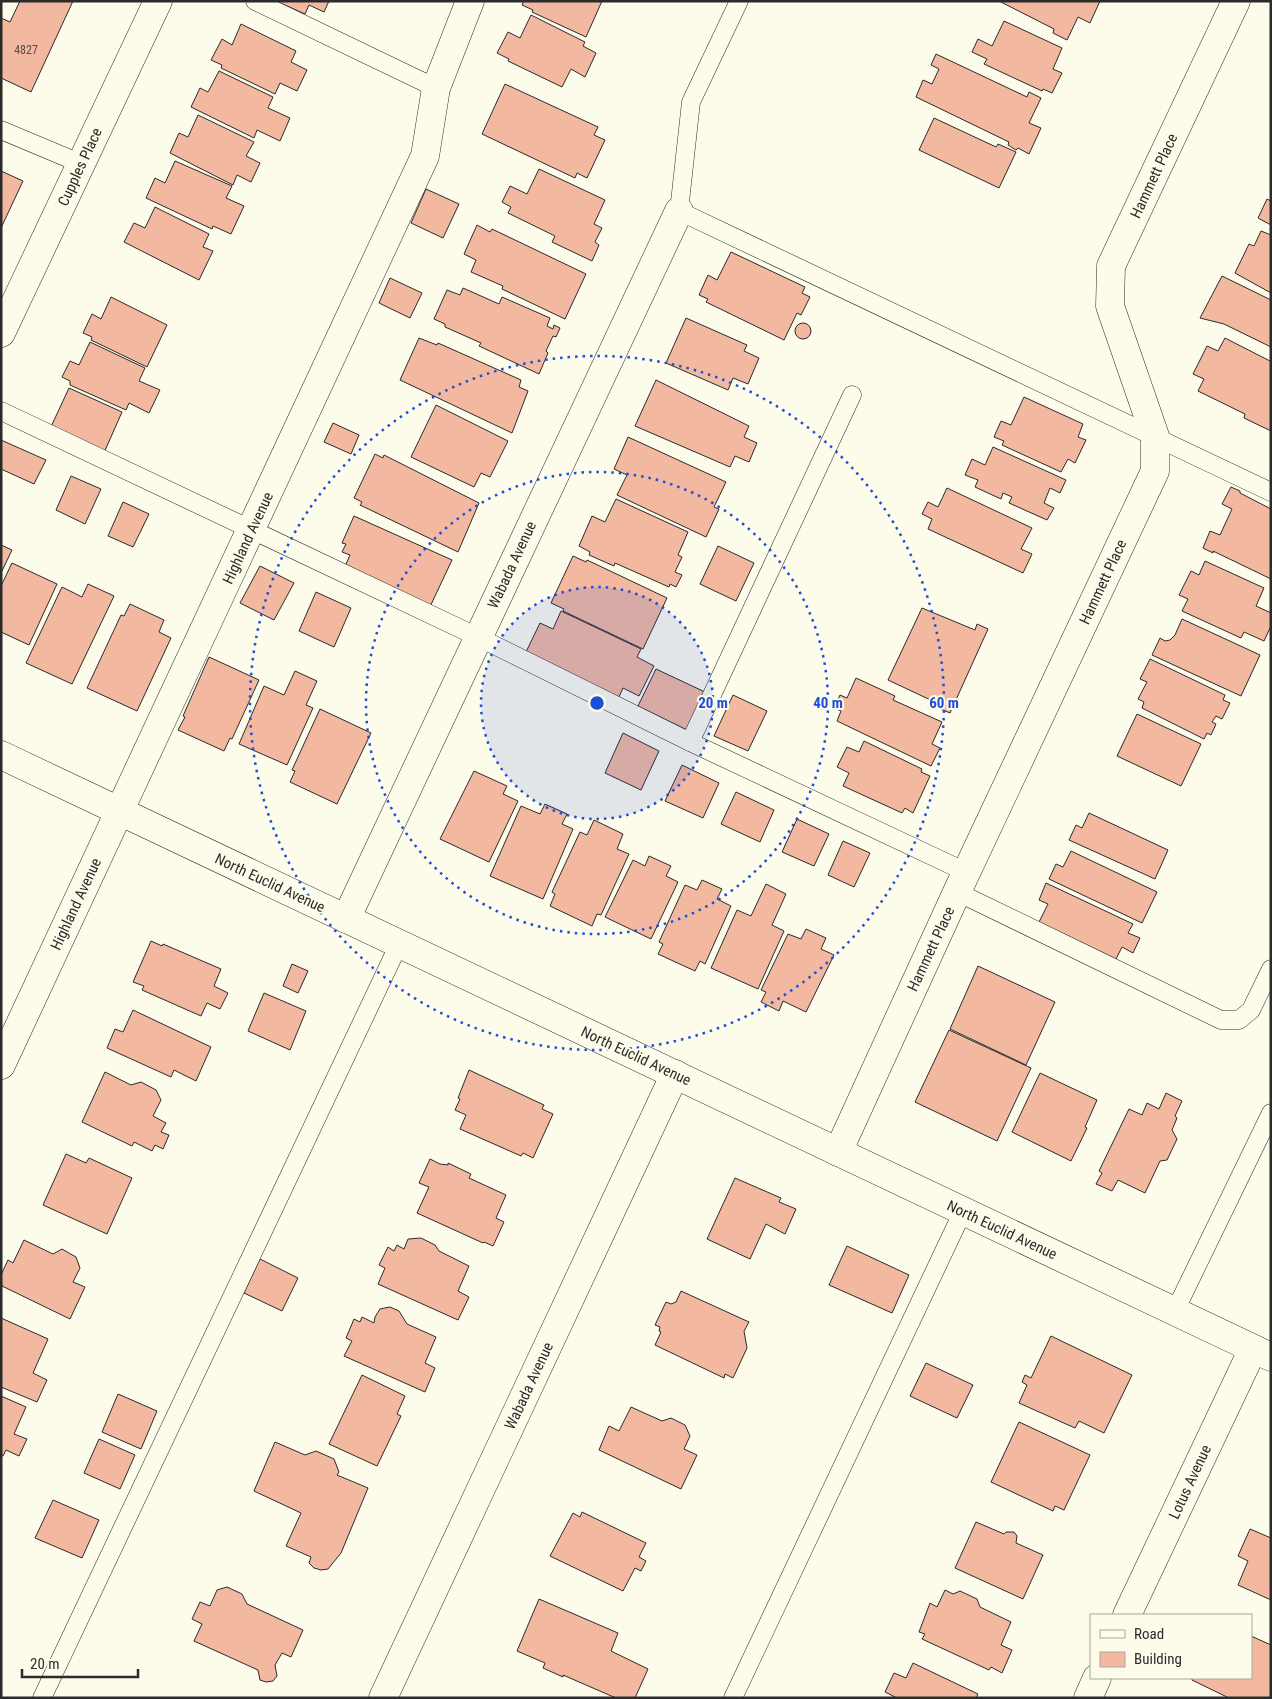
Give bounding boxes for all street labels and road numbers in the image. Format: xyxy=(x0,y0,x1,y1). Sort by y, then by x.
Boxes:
street label: Cupples Place xyxy=(54,125,106,209)
street label: Hammett Place xyxy=(1127,131,1181,221)
street label: Highland Avenue xyxy=(219,489,277,587)
street label: Wabada Avenue xyxy=(484,519,540,611)
street label: Hammett Place xyxy=(1076,537,1130,627)
street label: North Euclid Avenue xyxy=(212,850,328,916)
street label: Highland Avenue xyxy=(47,855,105,953)
street label: Hammett Place xyxy=(904,904,958,994)
street label: North Euclid Avenue xyxy=(578,1023,694,1089)
street label: North Euclid Avenue xyxy=(944,1197,1060,1263)
street label: Wabada Avenue xyxy=(501,1340,557,1432)
street label: Lotus Avenue xyxy=(1165,1442,1215,1522)

